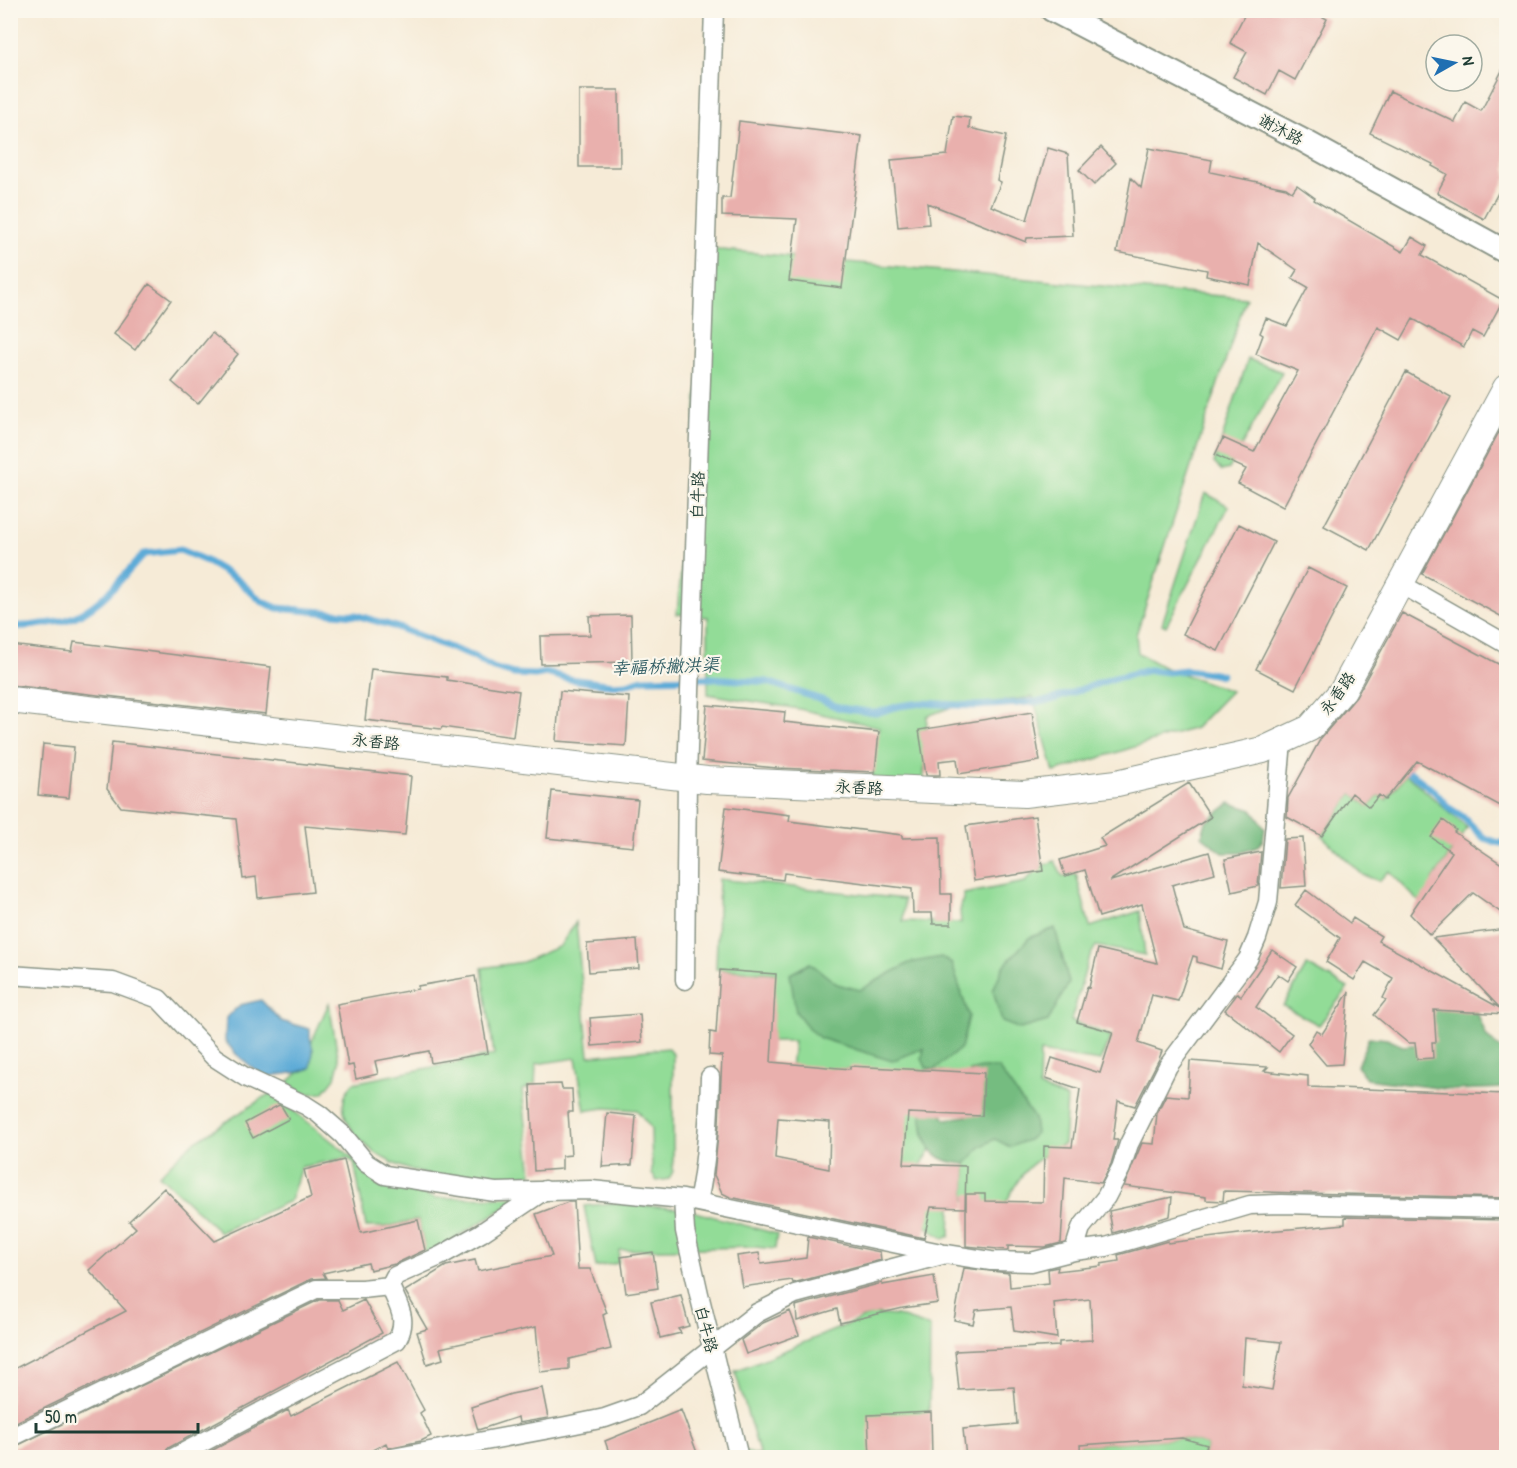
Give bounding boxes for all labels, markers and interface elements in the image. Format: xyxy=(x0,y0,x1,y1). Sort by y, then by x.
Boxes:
north arrow xyxy=(1424,33,1484,93)
text: N xyxy=(1457,55,1480,67)
street label: 谢沐路 xyxy=(1255,108,1307,150)
street label: 白牛路 xyxy=(685,471,709,519)
water label: 幸福桥撇洪渠 xyxy=(611,652,721,680)
street label: 永香路 xyxy=(1314,667,1360,719)
street label: 永香路 xyxy=(351,728,401,754)
street label: 永香路 xyxy=(834,775,884,799)
street label: 白牛路 xyxy=(691,1303,723,1355)
scale bar xyxy=(36,1396,198,1434)
text: 50 m xyxy=(45,1404,77,1429)

